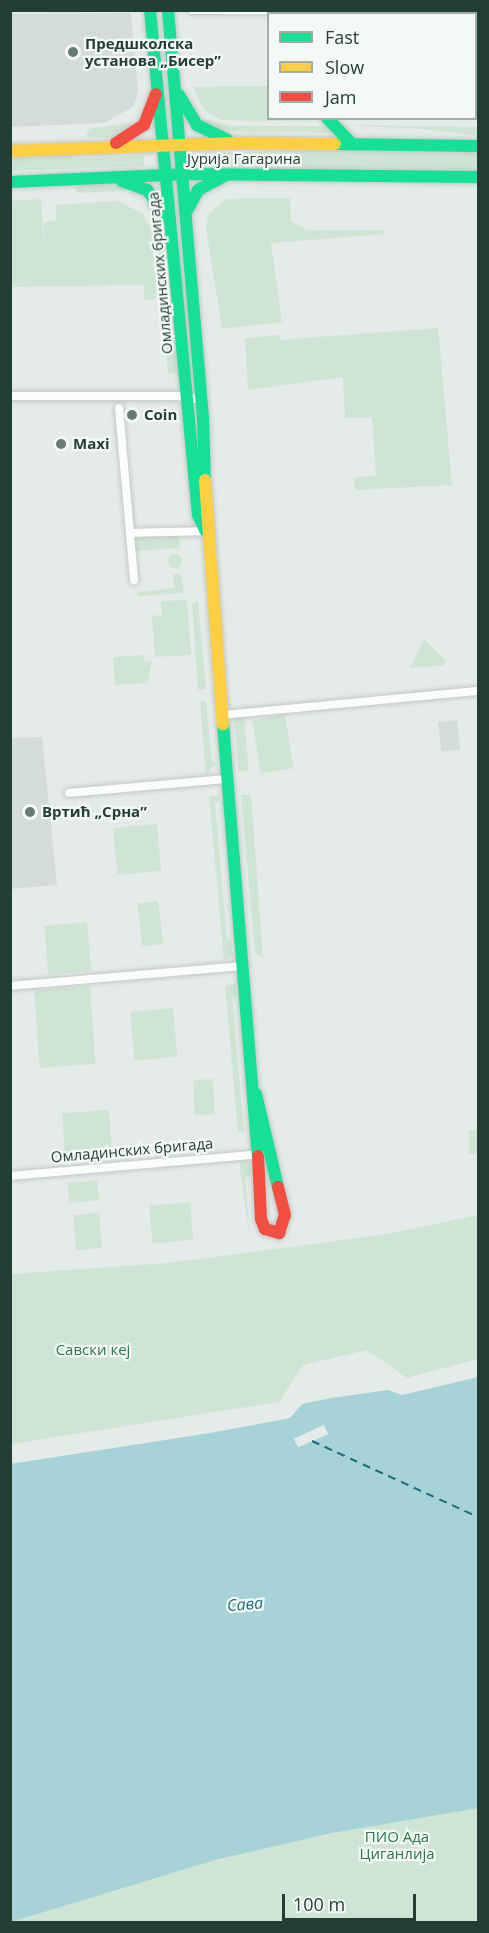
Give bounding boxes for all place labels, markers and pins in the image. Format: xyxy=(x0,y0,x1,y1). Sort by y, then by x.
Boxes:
place label: Предшколска установа „Бисер” xyxy=(85,34,221,69)
marker: Предшколска установа „Бисер” xyxy=(66,45,80,59)
place label: Coin xyxy=(144,406,177,424)
marker: Coin xyxy=(125,408,139,422)
place label: Maxi xyxy=(73,435,109,453)
marker: Maxi xyxy=(54,437,68,451)
place label: Вртић „Срна” xyxy=(42,803,147,821)
marker: Вртић „Срна” xyxy=(23,805,37,819)

